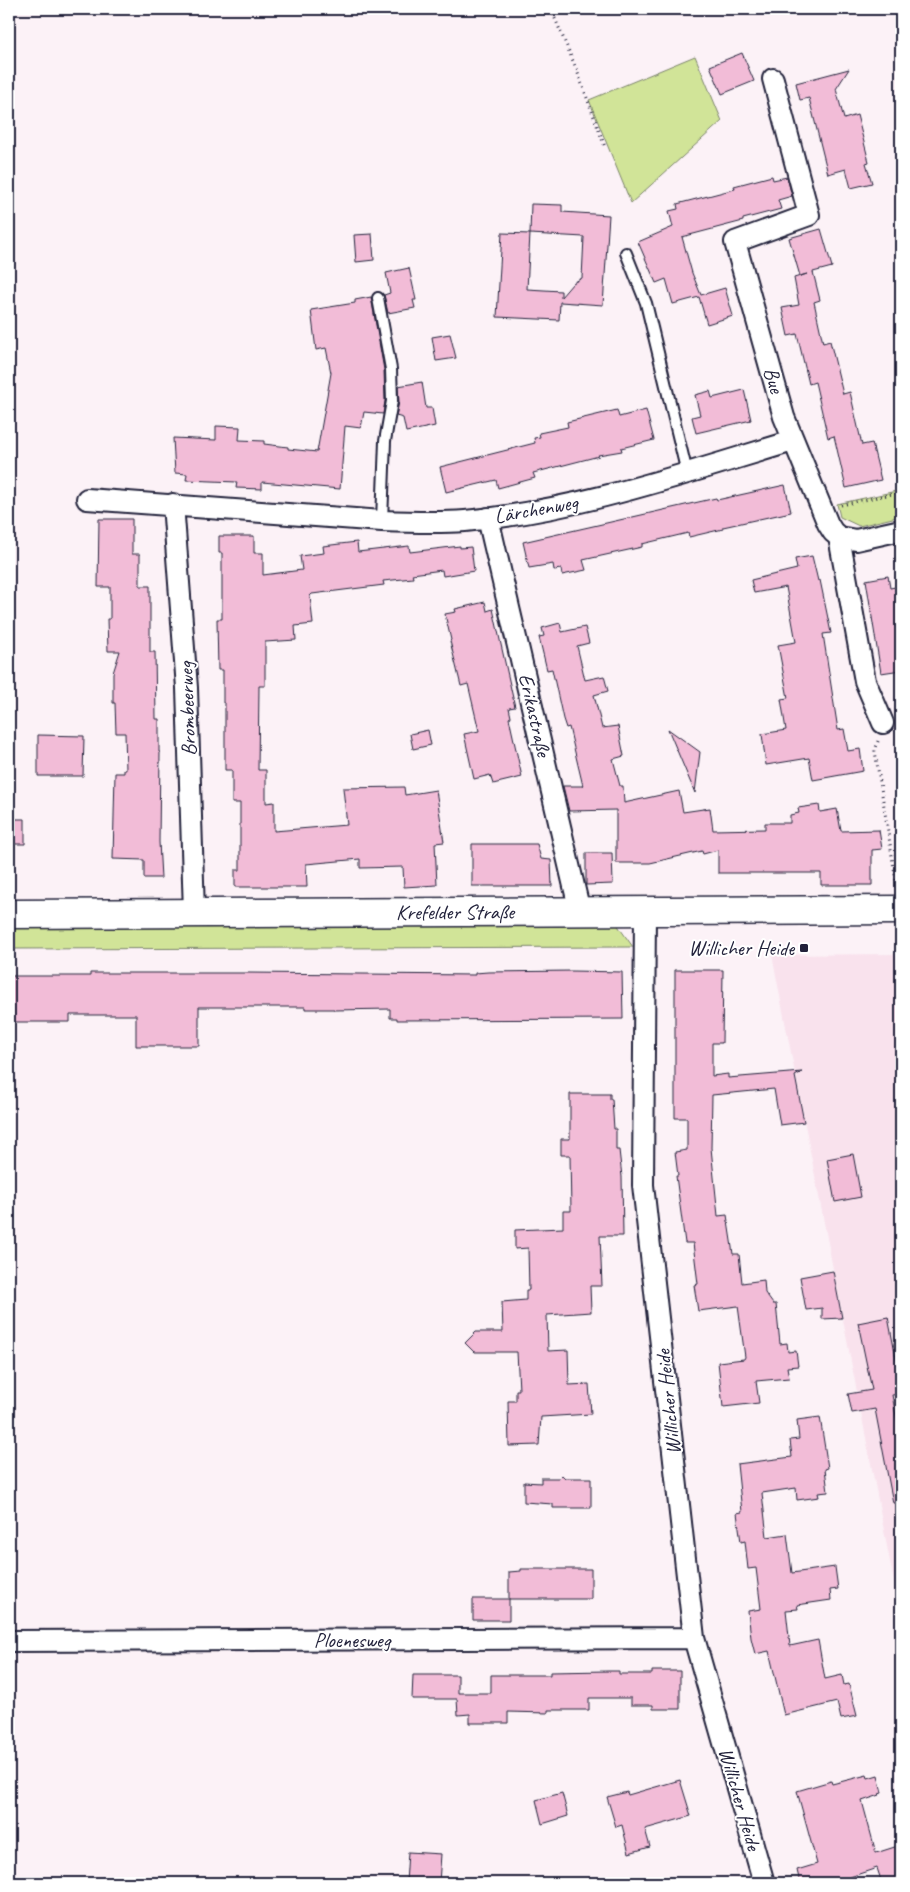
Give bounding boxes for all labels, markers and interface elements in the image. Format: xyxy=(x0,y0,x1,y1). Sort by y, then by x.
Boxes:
street label: Bue xyxy=(758,364,790,397)
street label: Lärchenweg xyxy=(492,489,581,529)
street label: Brombeerweg xyxy=(172,660,202,757)
street label: Erikastraße xyxy=(513,671,558,761)
street label: Krefelder Straße xyxy=(396,899,516,925)
place label: Willicher Heide xyxy=(689,935,795,961)
marker: Willicher Heide xyxy=(798,942,810,954)
street label: Willicher Heide xyxy=(649,1347,686,1456)
street label: Ploenesweg xyxy=(314,1627,392,1653)
street label: Willicher Heide xyxy=(713,1745,767,1854)

